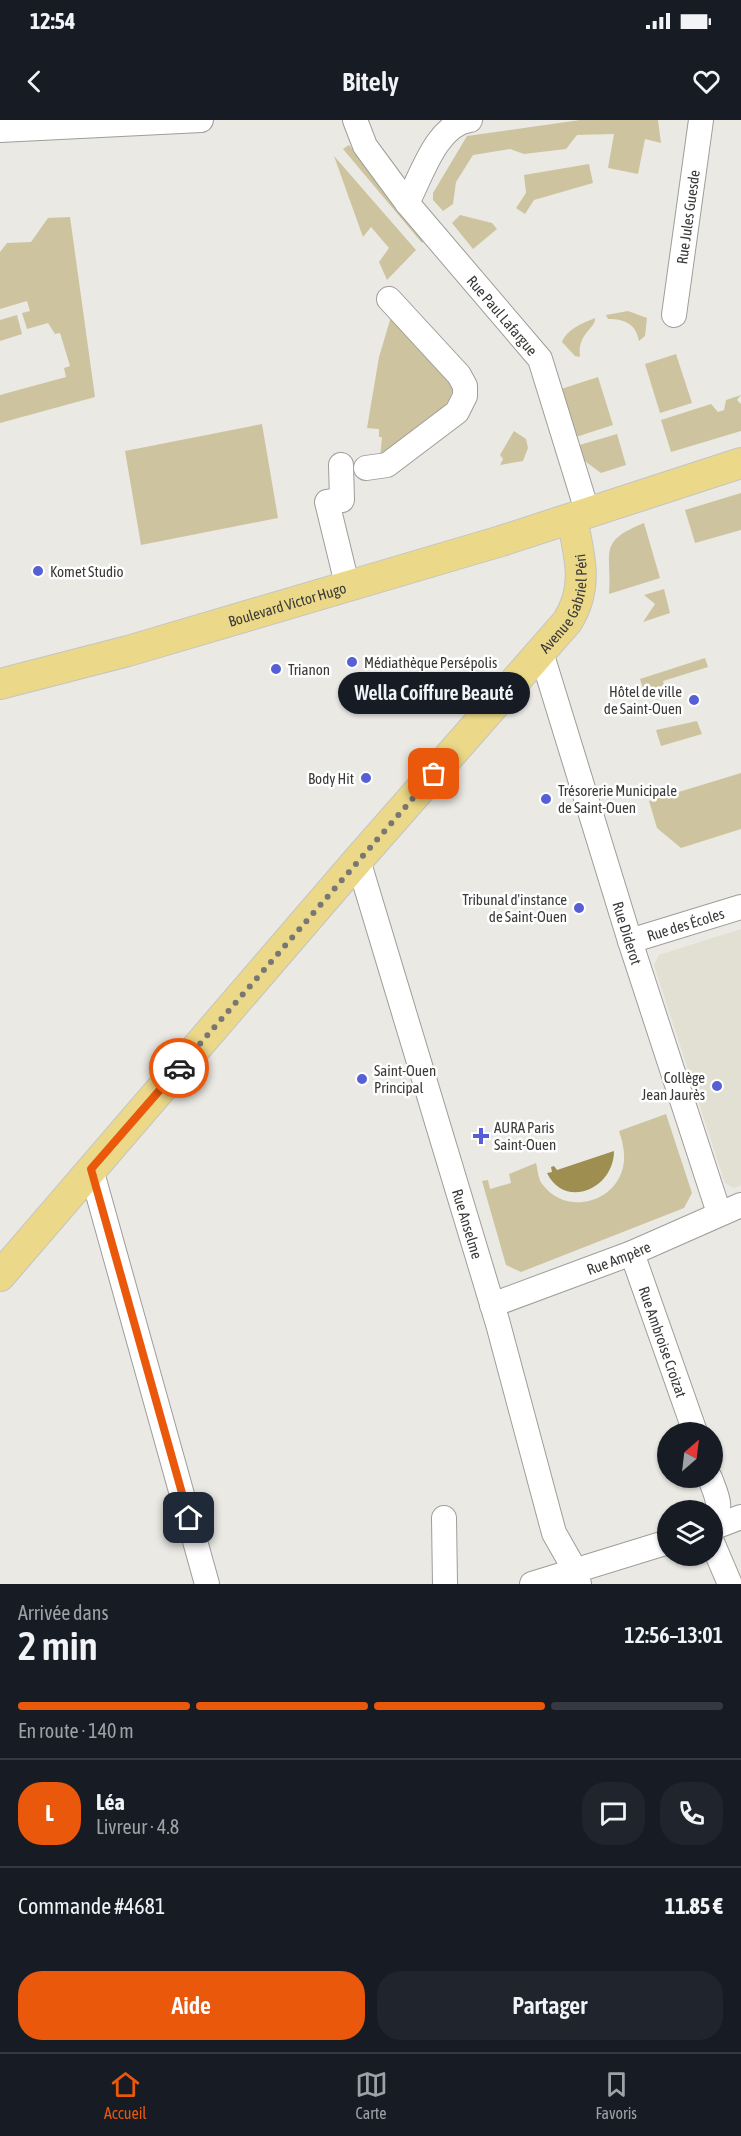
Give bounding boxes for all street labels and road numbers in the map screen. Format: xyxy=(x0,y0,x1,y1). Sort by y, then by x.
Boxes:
street label: Rue Jules Guesde xyxy=(673,169,703,265)
street label: Rue Paul Lafargue xyxy=(464,272,541,359)
street label: Avenue Gabriel Péri xyxy=(536,553,589,656)
street label: Boulevard Victor Hugo xyxy=(226,579,348,629)
street label: Rue Diderot xyxy=(610,899,646,967)
street label: Rue des Écoles xyxy=(645,904,726,944)
street label: Rue Anselme xyxy=(449,1187,486,1261)
street label: Rue Ampère xyxy=(584,1237,653,1278)
street label: Rue Ambroise Croizat xyxy=(636,1284,691,1399)

